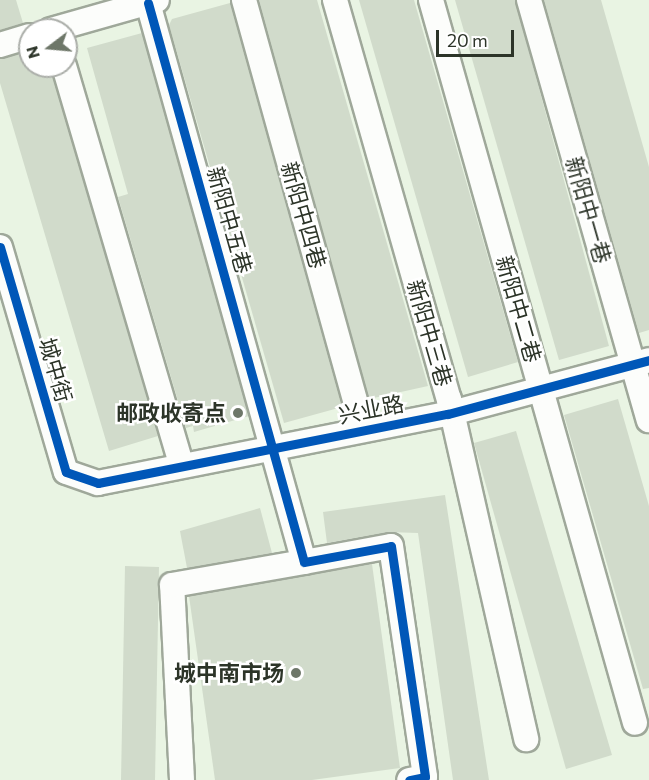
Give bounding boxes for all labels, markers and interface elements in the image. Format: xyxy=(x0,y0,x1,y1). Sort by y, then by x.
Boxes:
north arrow xyxy=(18,18,78,78)
scale bar xyxy=(439,18,517,56)
text: 20 m xyxy=(447,29,488,51)
text: N xyxy=(21,44,43,61)
street label: 新阳中一巷 xyxy=(561,153,617,267)
street label: 新阳中四巷 xyxy=(276,158,332,272)
street label: 新阳中五巷 xyxy=(202,163,258,277)
street label: 新阳中二巷 xyxy=(491,252,547,366)
street label: 新阳中三巷 xyxy=(402,276,458,390)
street label: 城中街 xyxy=(34,335,78,405)
street label: 兴业路 xyxy=(336,390,406,428)
place label: 邮政收寄点 xyxy=(116,400,226,426)
marker: 邮政收寄点 xyxy=(231,406,245,420)
place label: 城中南市场 xyxy=(174,660,284,686)
marker: 城中南市场 xyxy=(289,666,303,680)

